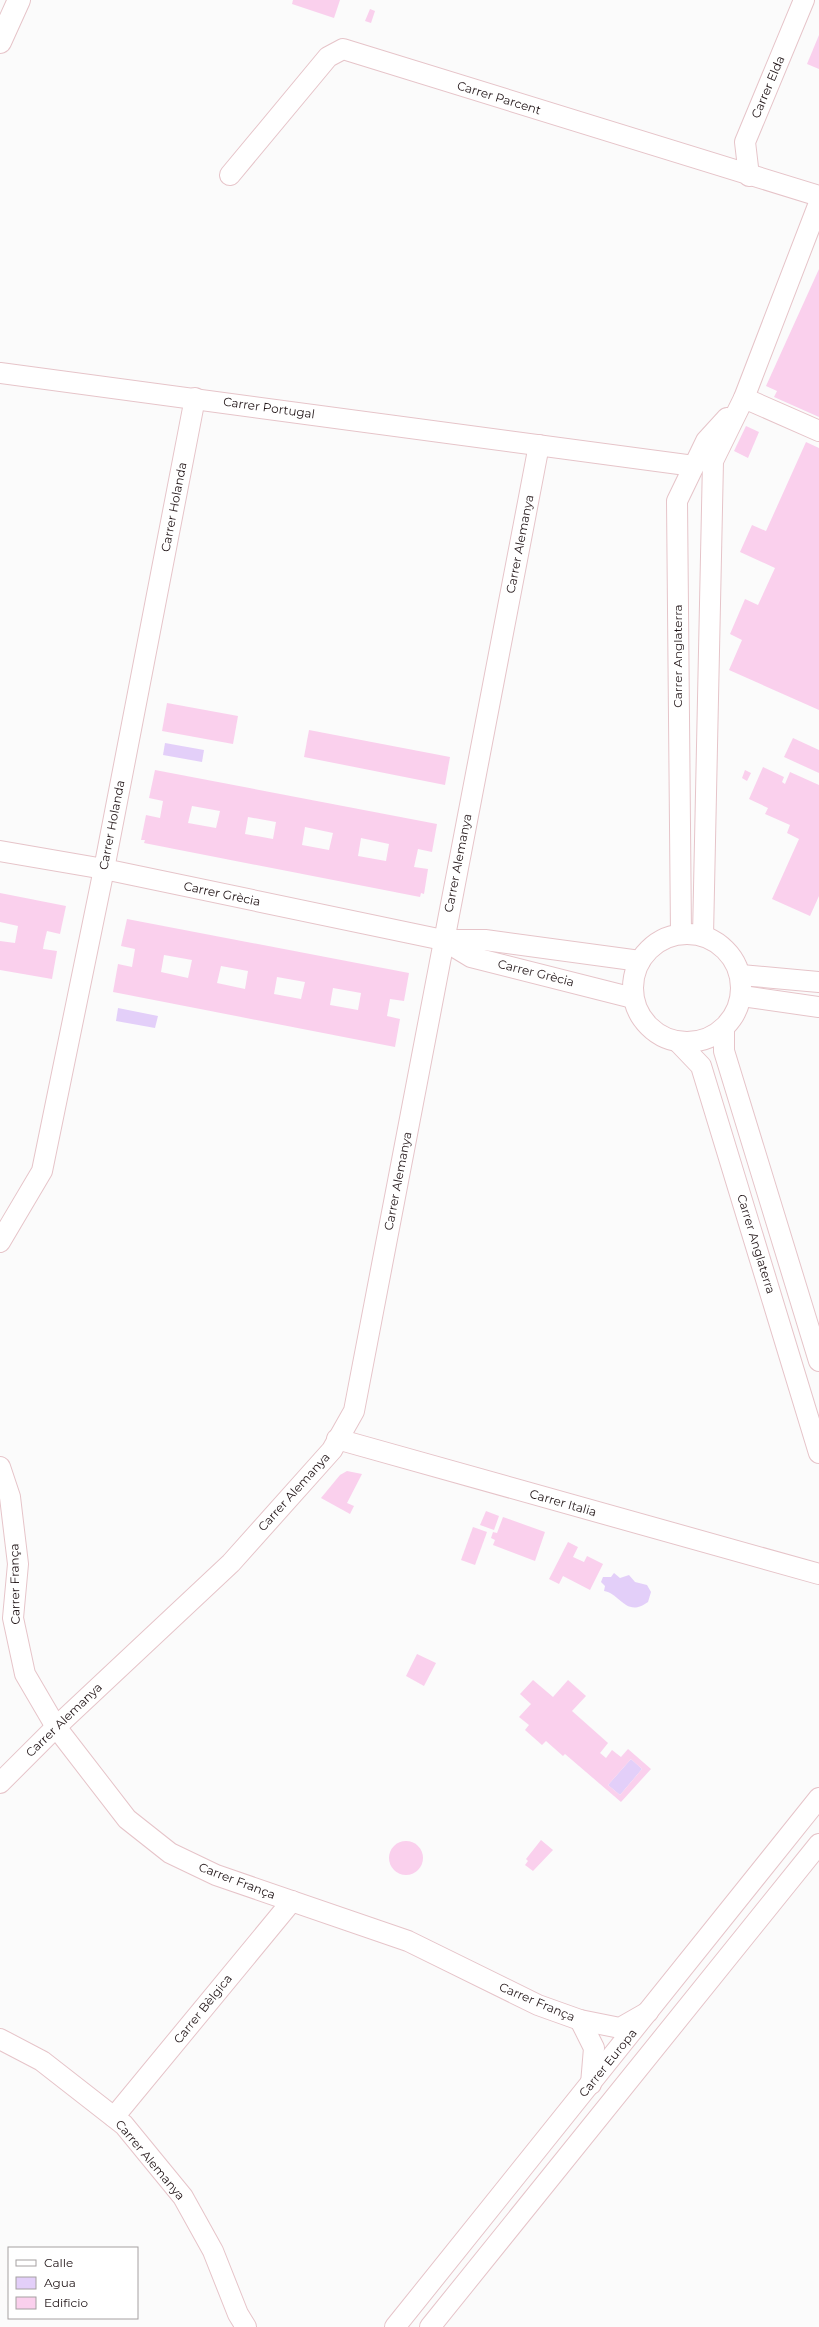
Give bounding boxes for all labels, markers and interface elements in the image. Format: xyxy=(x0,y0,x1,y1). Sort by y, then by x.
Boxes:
street label: Carrer Elda xyxy=(748,53,787,120)
street label: Carrer Parcent xyxy=(455,78,543,117)
street label: Carrer Portugal xyxy=(222,394,316,421)
street label: Carrer Holanda xyxy=(157,461,190,553)
street label: Carrer Alemanya xyxy=(503,493,536,595)
street label: Carrer Anglaterra xyxy=(670,604,685,708)
street label: Carrer Holanda xyxy=(95,779,128,871)
street label: Carrer Alemanya xyxy=(441,812,474,914)
street label: Carrer Grècia xyxy=(182,878,262,909)
street label: Carrer Grècia xyxy=(496,956,576,989)
street label: Carrer Alemanya xyxy=(381,1130,414,1232)
street label: Carrer Anglaterra xyxy=(734,1192,779,1295)
street label: Carrer Alemanya xyxy=(255,1449,333,1534)
street label: Carrer Italia xyxy=(528,1486,598,1519)
street label: Carrer França xyxy=(6,1543,23,1625)
street label: Carrer Alemanya xyxy=(22,1679,105,1760)
street label: Carrer França xyxy=(197,1859,278,1902)
street label: Carrer Bèlgica xyxy=(170,1971,235,2046)
street label: Carrer França xyxy=(497,1979,577,2024)
street label: Carrer Europa xyxy=(576,2026,640,2100)
street label: Carrer Alemanya xyxy=(112,2116,188,2203)
legend xyxy=(8,2247,138,2319)
text: Calle xyxy=(44,2255,73,2270)
text: Agua xyxy=(44,2275,76,2290)
text: Edificio xyxy=(44,2295,88,2310)

